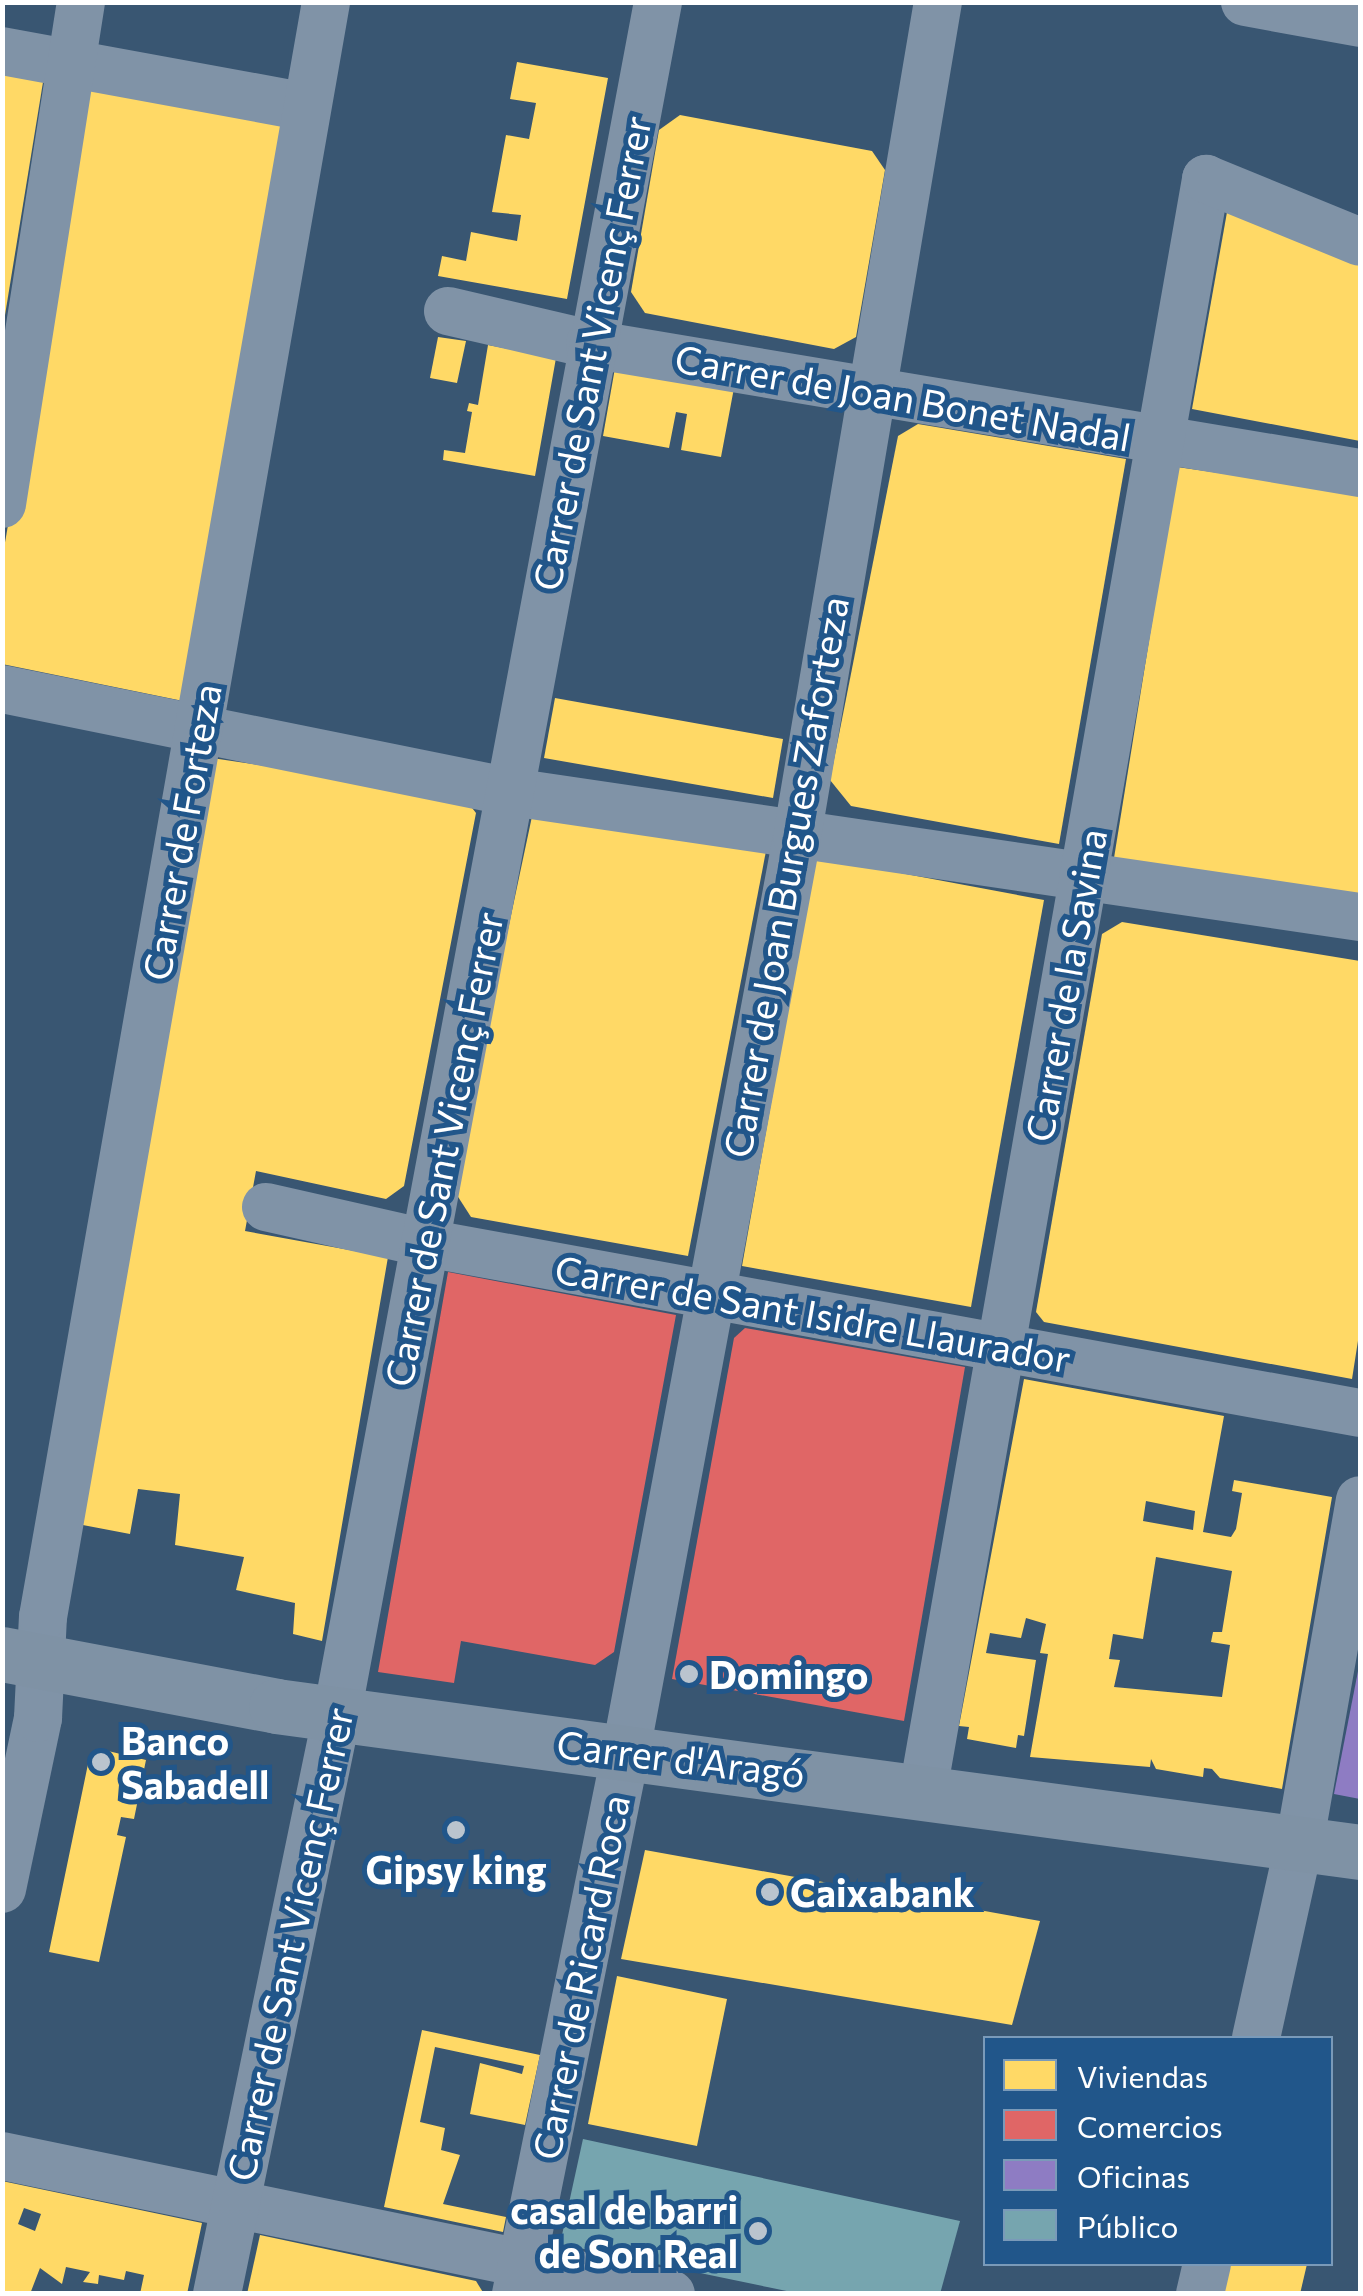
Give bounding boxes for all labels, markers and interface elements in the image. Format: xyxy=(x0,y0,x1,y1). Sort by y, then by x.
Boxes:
street label: Carrer de Sant Vicenç Ferrer xyxy=(523,112,659,594)
street label: Carrer de Joan Bonet Nadal xyxy=(672,334,1134,460)
street label: Carrer de Joan Burgues Zaforteza xyxy=(713,593,857,1161)
street label: Carrer de Forteza xyxy=(132,680,230,984)
street label: Carrer de la Savina xyxy=(1015,825,1115,1145)
street label: Carrer de Sant Vicenç Ferrer xyxy=(375,908,511,1390)
street label: Carrer de Sant Isidre Llaurador xyxy=(552,1245,1074,1381)
place label: Domingo xyxy=(709,1651,869,1697)
marker: Domingo xyxy=(678,1663,700,1685)
street label: Carrer de Sant Vicenç Ferrer xyxy=(217,1703,361,2185)
place label: Banco Sabadell xyxy=(121,1717,269,1806)
street label: Carrer d'Aragó xyxy=(554,1720,808,1796)
marker: Banco Sabadell xyxy=(90,1751,112,1773)
street label: Carrer de Ricard Roca xyxy=(522,1791,638,2163)
marker: Gipsy king xyxy=(445,1819,467,1841)
place label: Gipsy king xyxy=(365,1846,547,1892)
place label: Caixabank xyxy=(790,1869,974,1915)
marker: Caixabank xyxy=(759,1881,781,1903)
legend xyxy=(983,2036,1333,2266)
text: Viviendas xyxy=(1077,2057,1208,2094)
text: Comercios xyxy=(1077,2107,1223,2144)
text: Oficinas xyxy=(1077,2157,1190,2194)
place label: casal de barri de Son Real xyxy=(510,2186,738,2276)
text: Público xyxy=(1077,2207,1178,2244)
marker: casal de barri de Son Real xyxy=(747,2220,769,2242)

